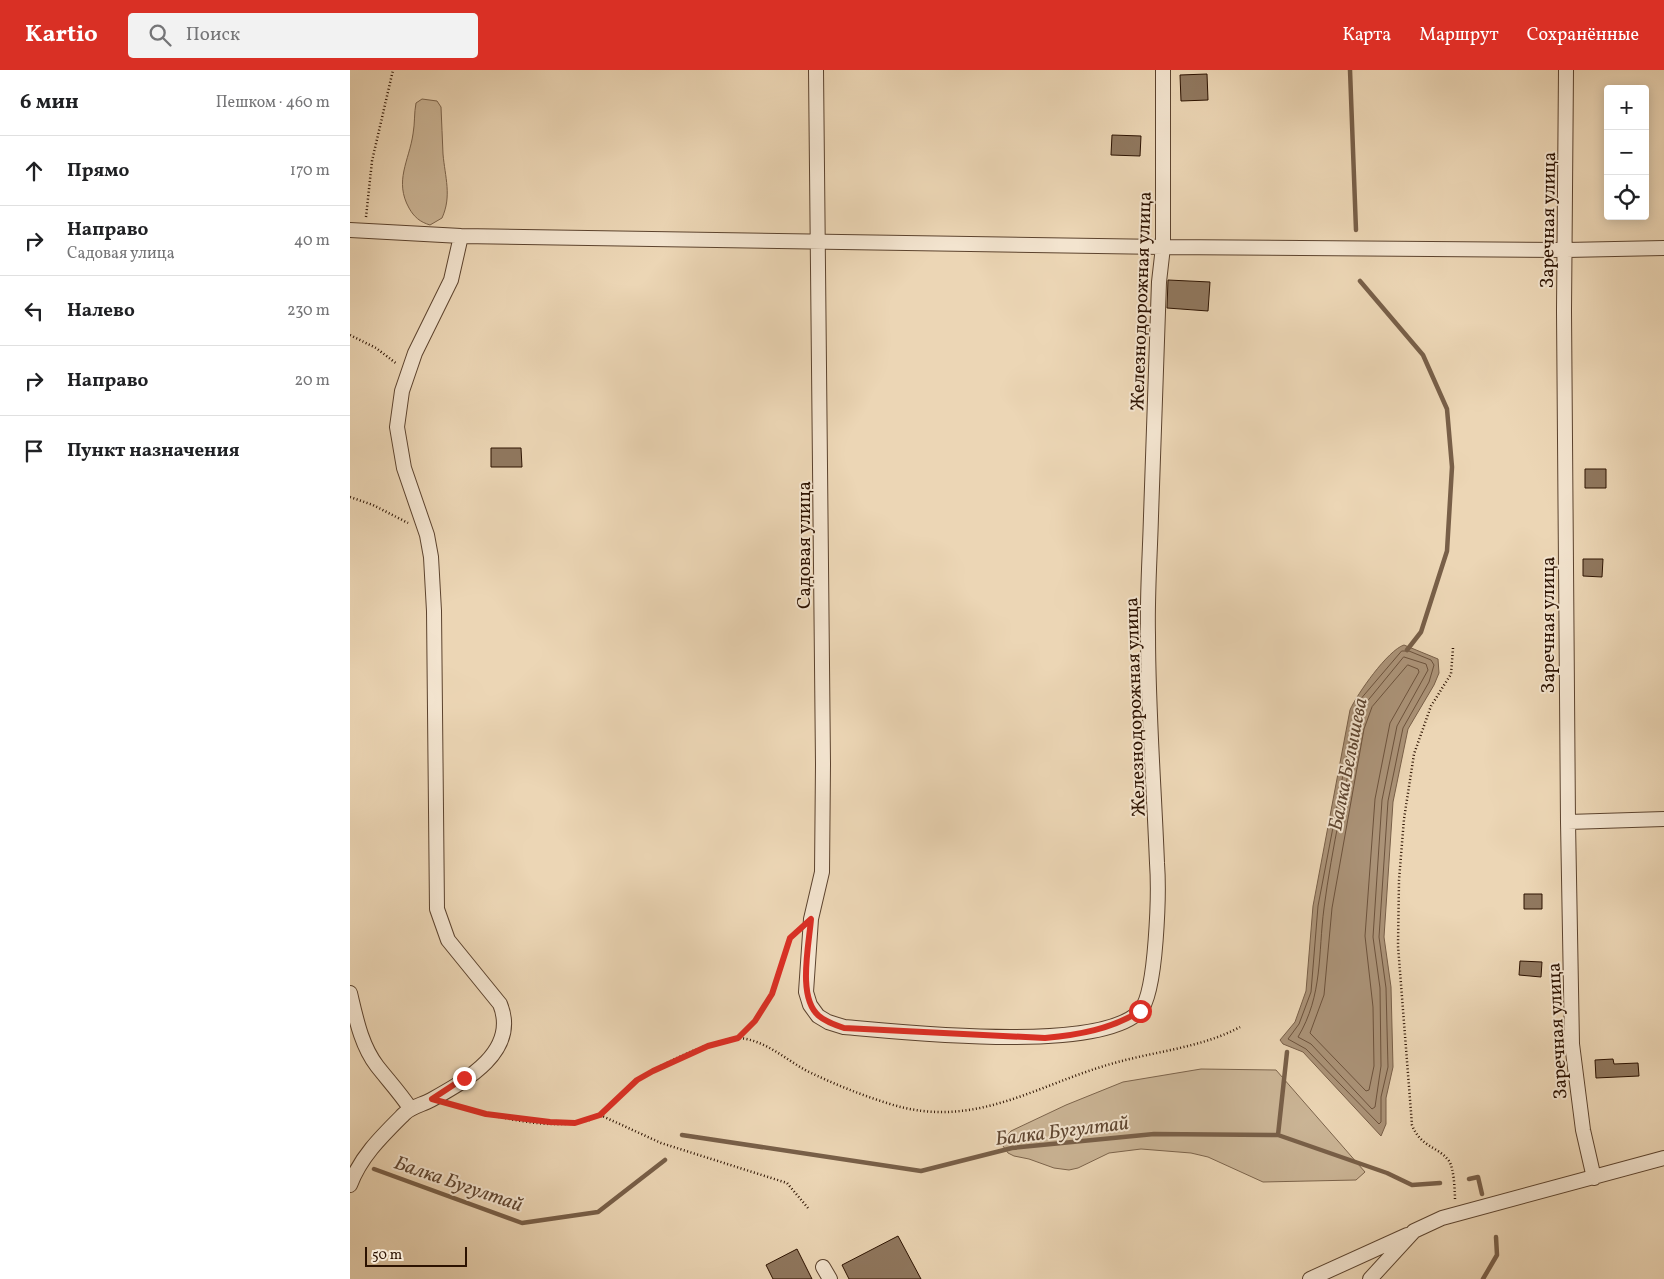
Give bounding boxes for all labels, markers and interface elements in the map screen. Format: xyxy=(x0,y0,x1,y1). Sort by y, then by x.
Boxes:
search box xyxy=(128,13,478,58)
text: Kartio xyxy=(25,18,98,52)
icon: search xyxy=(146,21,174,49)
text: Поиск xyxy=(186,22,240,48)
text: Карта xyxy=(1342,23,1391,48)
text: Маршрут xyxy=(1419,23,1499,48)
text: Сохранённые xyxy=(1527,23,1639,48)
map controls xyxy=(1604,85,1649,220)
button: + xyxy=(1604,85,1649,130)
text: 6 мин xyxy=(20,88,79,117)
text: Пешком · 460 m xyxy=(216,92,330,114)
button: − xyxy=(1604,130,1649,175)
street label: Заречная улица xyxy=(1535,151,1563,289)
icon: ahead xyxy=(20,157,48,185)
text: Прямо xyxy=(67,158,129,184)
text: 170 m xyxy=(290,160,330,182)
button: locate xyxy=(1604,175,1649,220)
street label: Железнодорожная улица xyxy=(1125,191,1159,411)
text: Направо xyxy=(67,217,149,243)
icon: right xyxy=(20,227,48,255)
text: 40 m xyxy=(294,230,330,252)
text: Садовая улица xyxy=(67,243,175,265)
icon: left xyxy=(20,297,48,325)
text: Налево xyxy=(67,298,135,324)
text: 230 m xyxy=(287,300,330,322)
icon: right xyxy=(20,367,48,395)
text: Направо xyxy=(67,368,149,394)
text: 20 m xyxy=(295,370,330,392)
icon: arrive xyxy=(20,437,48,465)
text: Пункт назначения xyxy=(67,438,240,464)
street label: Садовая улица xyxy=(792,481,818,609)
street label: Заречная улица xyxy=(1536,557,1562,693)
street label: Железнодорожная улица xyxy=(1119,597,1153,817)
water label: Балка Белышева xyxy=(1322,696,1376,833)
street label: Заречная улица xyxy=(1541,962,1575,1100)
route start xyxy=(1129,1000,1152,1023)
route end xyxy=(453,1067,476,1090)
water label: Балка Бугултай xyxy=(994,1110,1131,1154)
water label: Балка Бугултай xyxy=(390,1150,526,1220)
scale bar xyxy=(365,1244,468,1267)
text: 50 m xyxy=(372,1246,402,1265)

